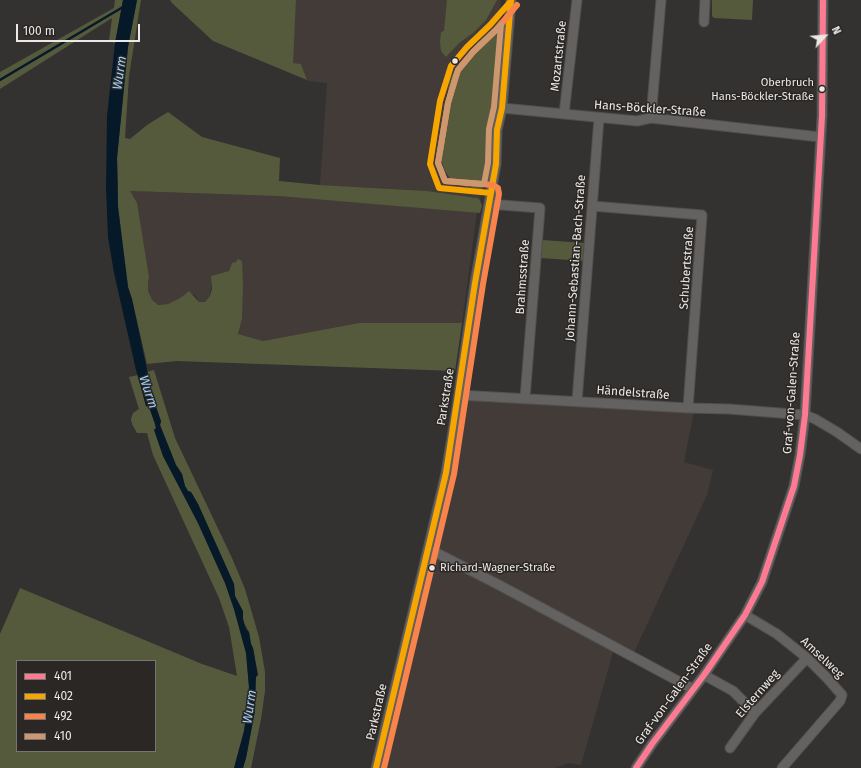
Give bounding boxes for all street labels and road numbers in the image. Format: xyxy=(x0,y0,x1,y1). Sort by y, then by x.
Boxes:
street label: Mozartstraße xyxy=(548,20,570,92)
street label: Hans-Böckler-Straße xyxy=(594,98,706,120)
street label: Johann-Sebastian-Bach-Straße xyxy=(563,174,589,342)
street label: Schubertstraße xyxy=(677,226,697,310)
street label: Brahmsstraße xyxy=(513,239,533,315)
street label: Graf-von-Galen-Straße xyxy=(781,332,803,454)
street label: Parkstraße xyxy=(434,367,458,427)
street label: Händelstraße xyxy=(596,383,670,403)
street label: Amselweg xyxy=(797,634,847,682)
street label: Graf-von-Galen-Straße xyxy=(632,640,716,748)
street label: Elsternweg xyxy=(733,667,783,721)
street label: Parkstraße xyxy=(363,682,391,742)

